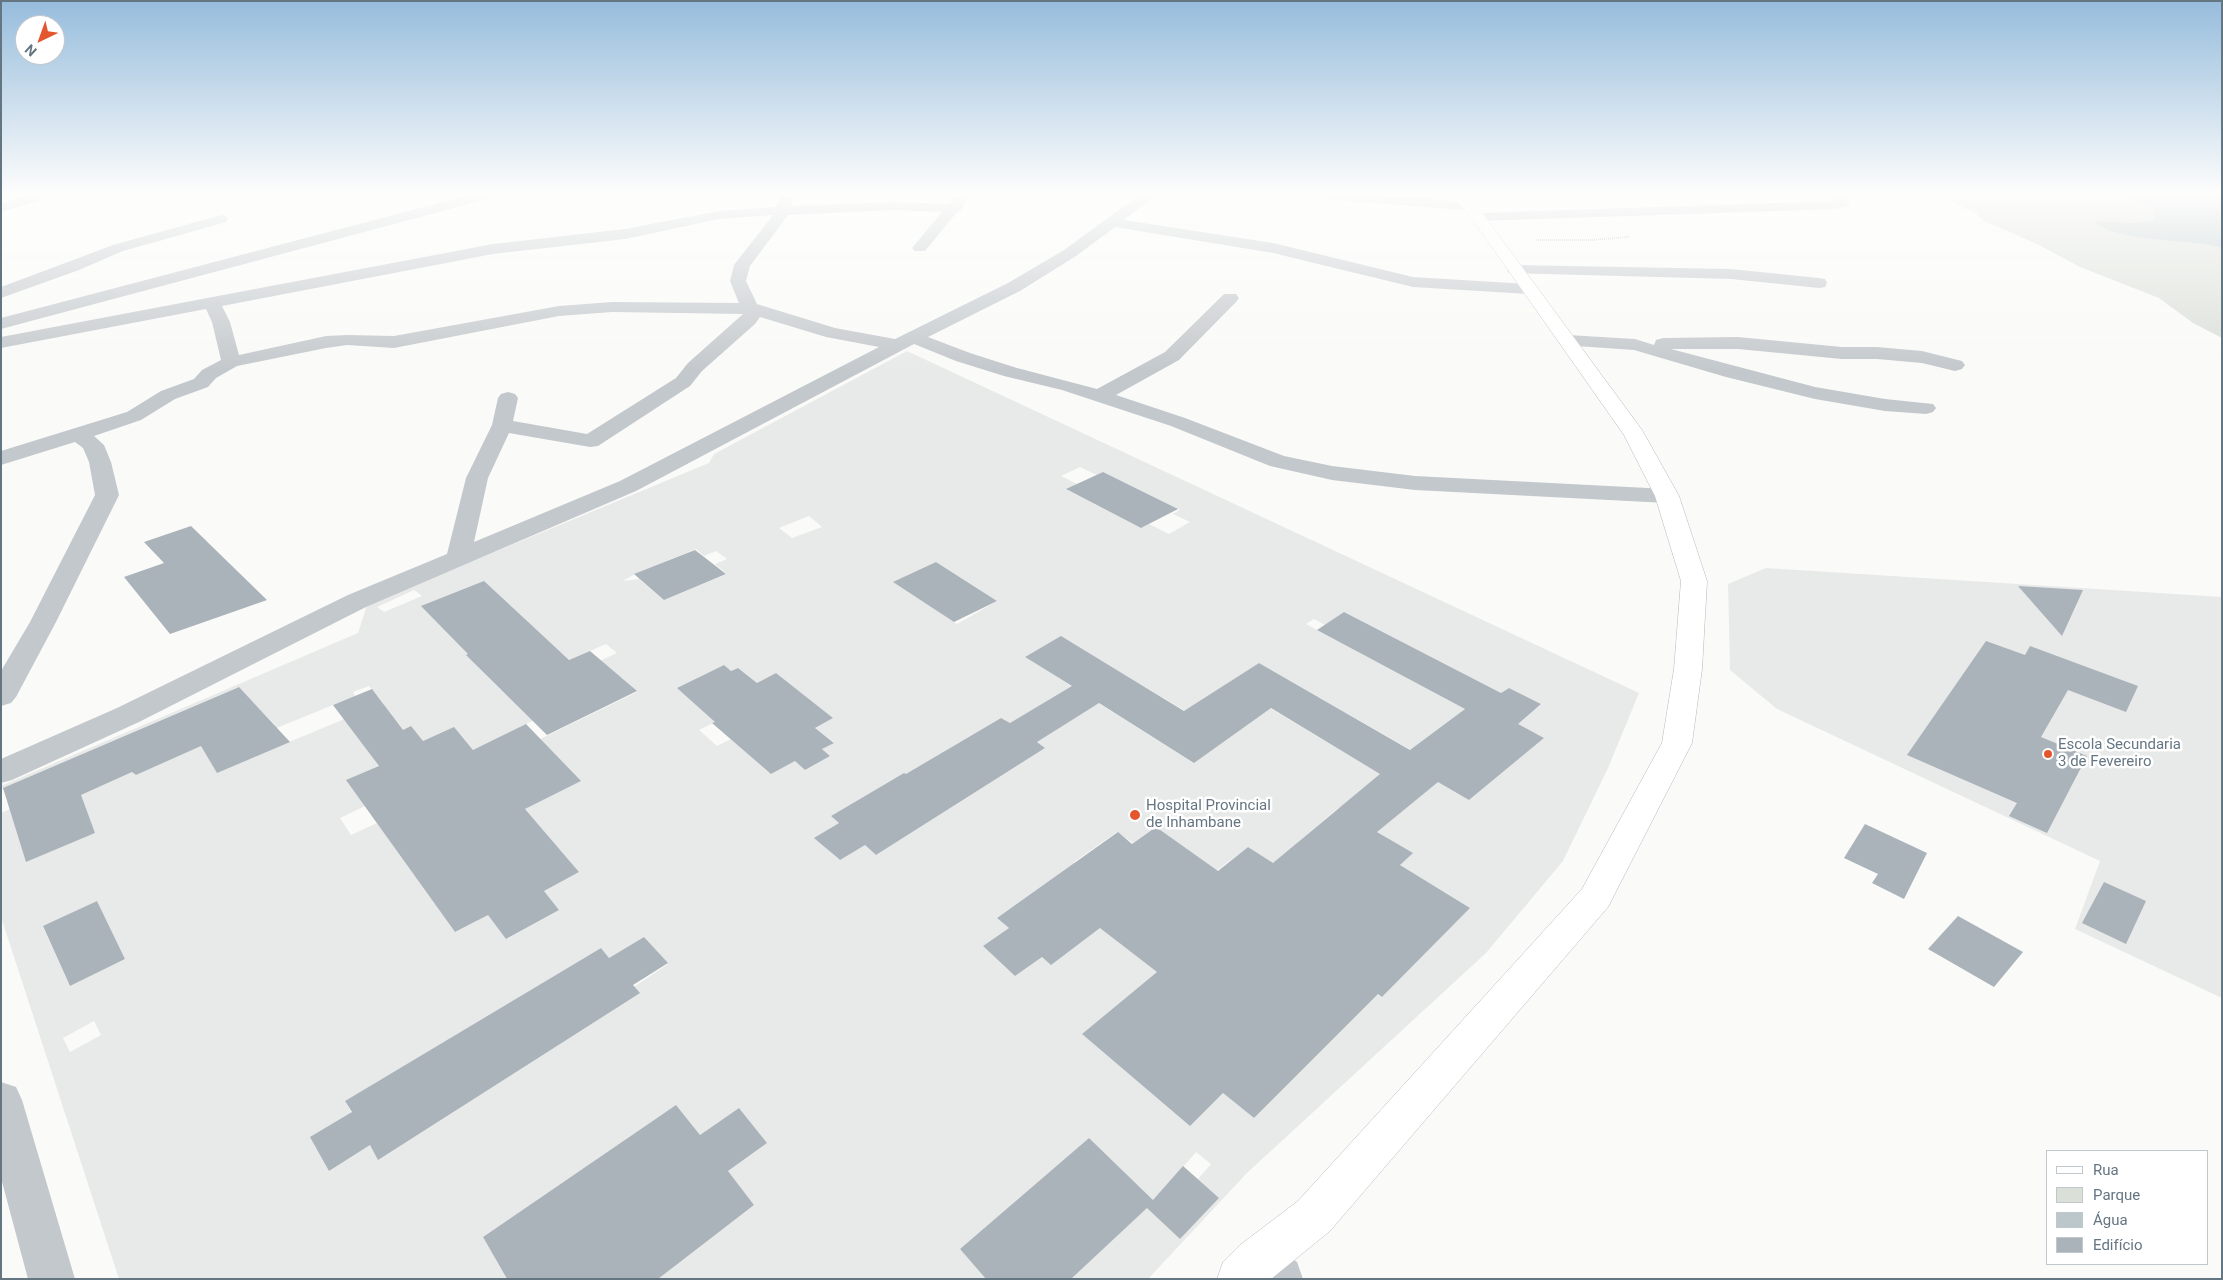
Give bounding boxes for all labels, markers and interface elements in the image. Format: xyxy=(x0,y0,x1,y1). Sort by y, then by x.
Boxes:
north arrow xyxy=(15,15,65,65)
text: N xyxy=(22,41,40,60)
place label: Escola Secundaria 3 de Fevereiro xyxy=(2058,736,2181,771)
marker: Escola Secundaria 3 de Fevereiro xyxy=(2042,748,2054,760)
place label: Hospital Provincial de Inhambane xyxy=(1146,797,1271,832)
marker: Hospital Provincial de Inhambane xyxy=(1128,808,1142,822)
legend xyxy=(2046,1150,2208,1265)
text: Rua xyxy=(2093,1161,2119,1179)
text: Parque xyxy=(2093,1186,2140,1204)
text: Água xyxy=(2093,1211,2128,1229)
text: Edifício xyxy=(2093,1236,2142,1254)

